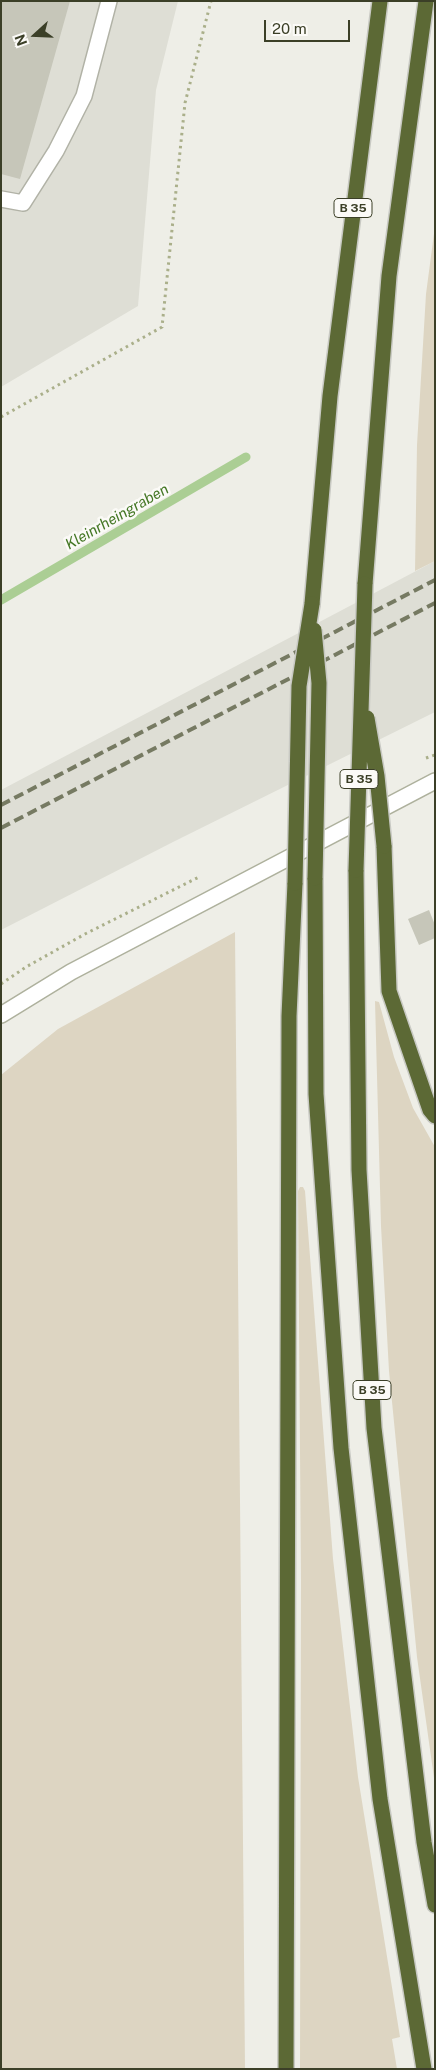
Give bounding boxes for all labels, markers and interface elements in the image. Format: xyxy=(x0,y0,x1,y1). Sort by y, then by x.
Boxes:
north arrow xyxy=(10,10,60,60)
scale bar xyxy=(266,10,352,42)
text: 20 m xyxy=(272,20,307,37)
text: N xyxy=(12,32,30,48)
road number: B 35 xyxy=(334,198,372,218)
water label: Kleinrheingraben xyxy=(62,480,172,554)
road number: B 35 xyxy=(340,770,378,789)
road number: B 35 xyxy=(353,1380,391,1400)

